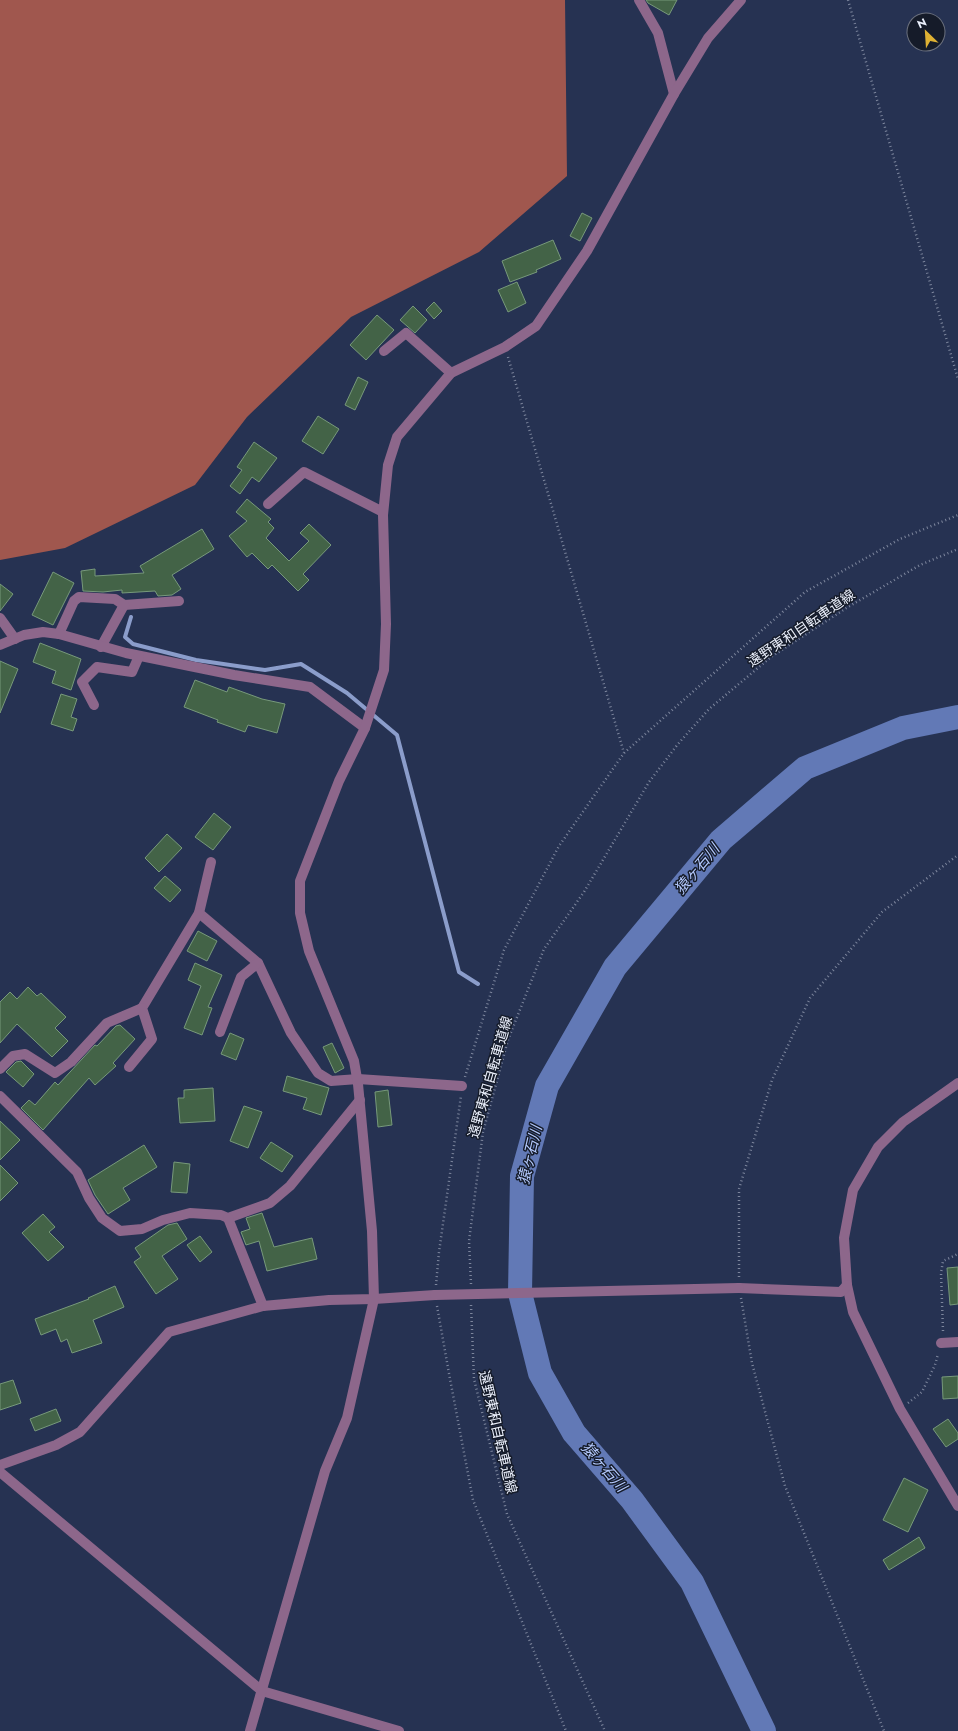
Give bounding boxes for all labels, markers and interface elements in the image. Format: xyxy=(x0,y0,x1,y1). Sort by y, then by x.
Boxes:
north arrow xyxy=(906,12,946,52)
text: N xyxy=(914,14,929,32)
street label: 遠野東和自転車道線 xyxy=(743,584,859,672)
water label: 猿ヶ石川 xyxy=(669,837,726,899)
street label: 遠野東和自転車道線 xyxy=(463,1014,517,1140)
water label: 猿ヶ石川 xyxy=(513,1121,548,1187)
street label: 遠野東和自転車道線 xyxy=(474,1368,522,1496)
water label: 猿ヶ石川 xyxy=(576,1437,633,1498)

